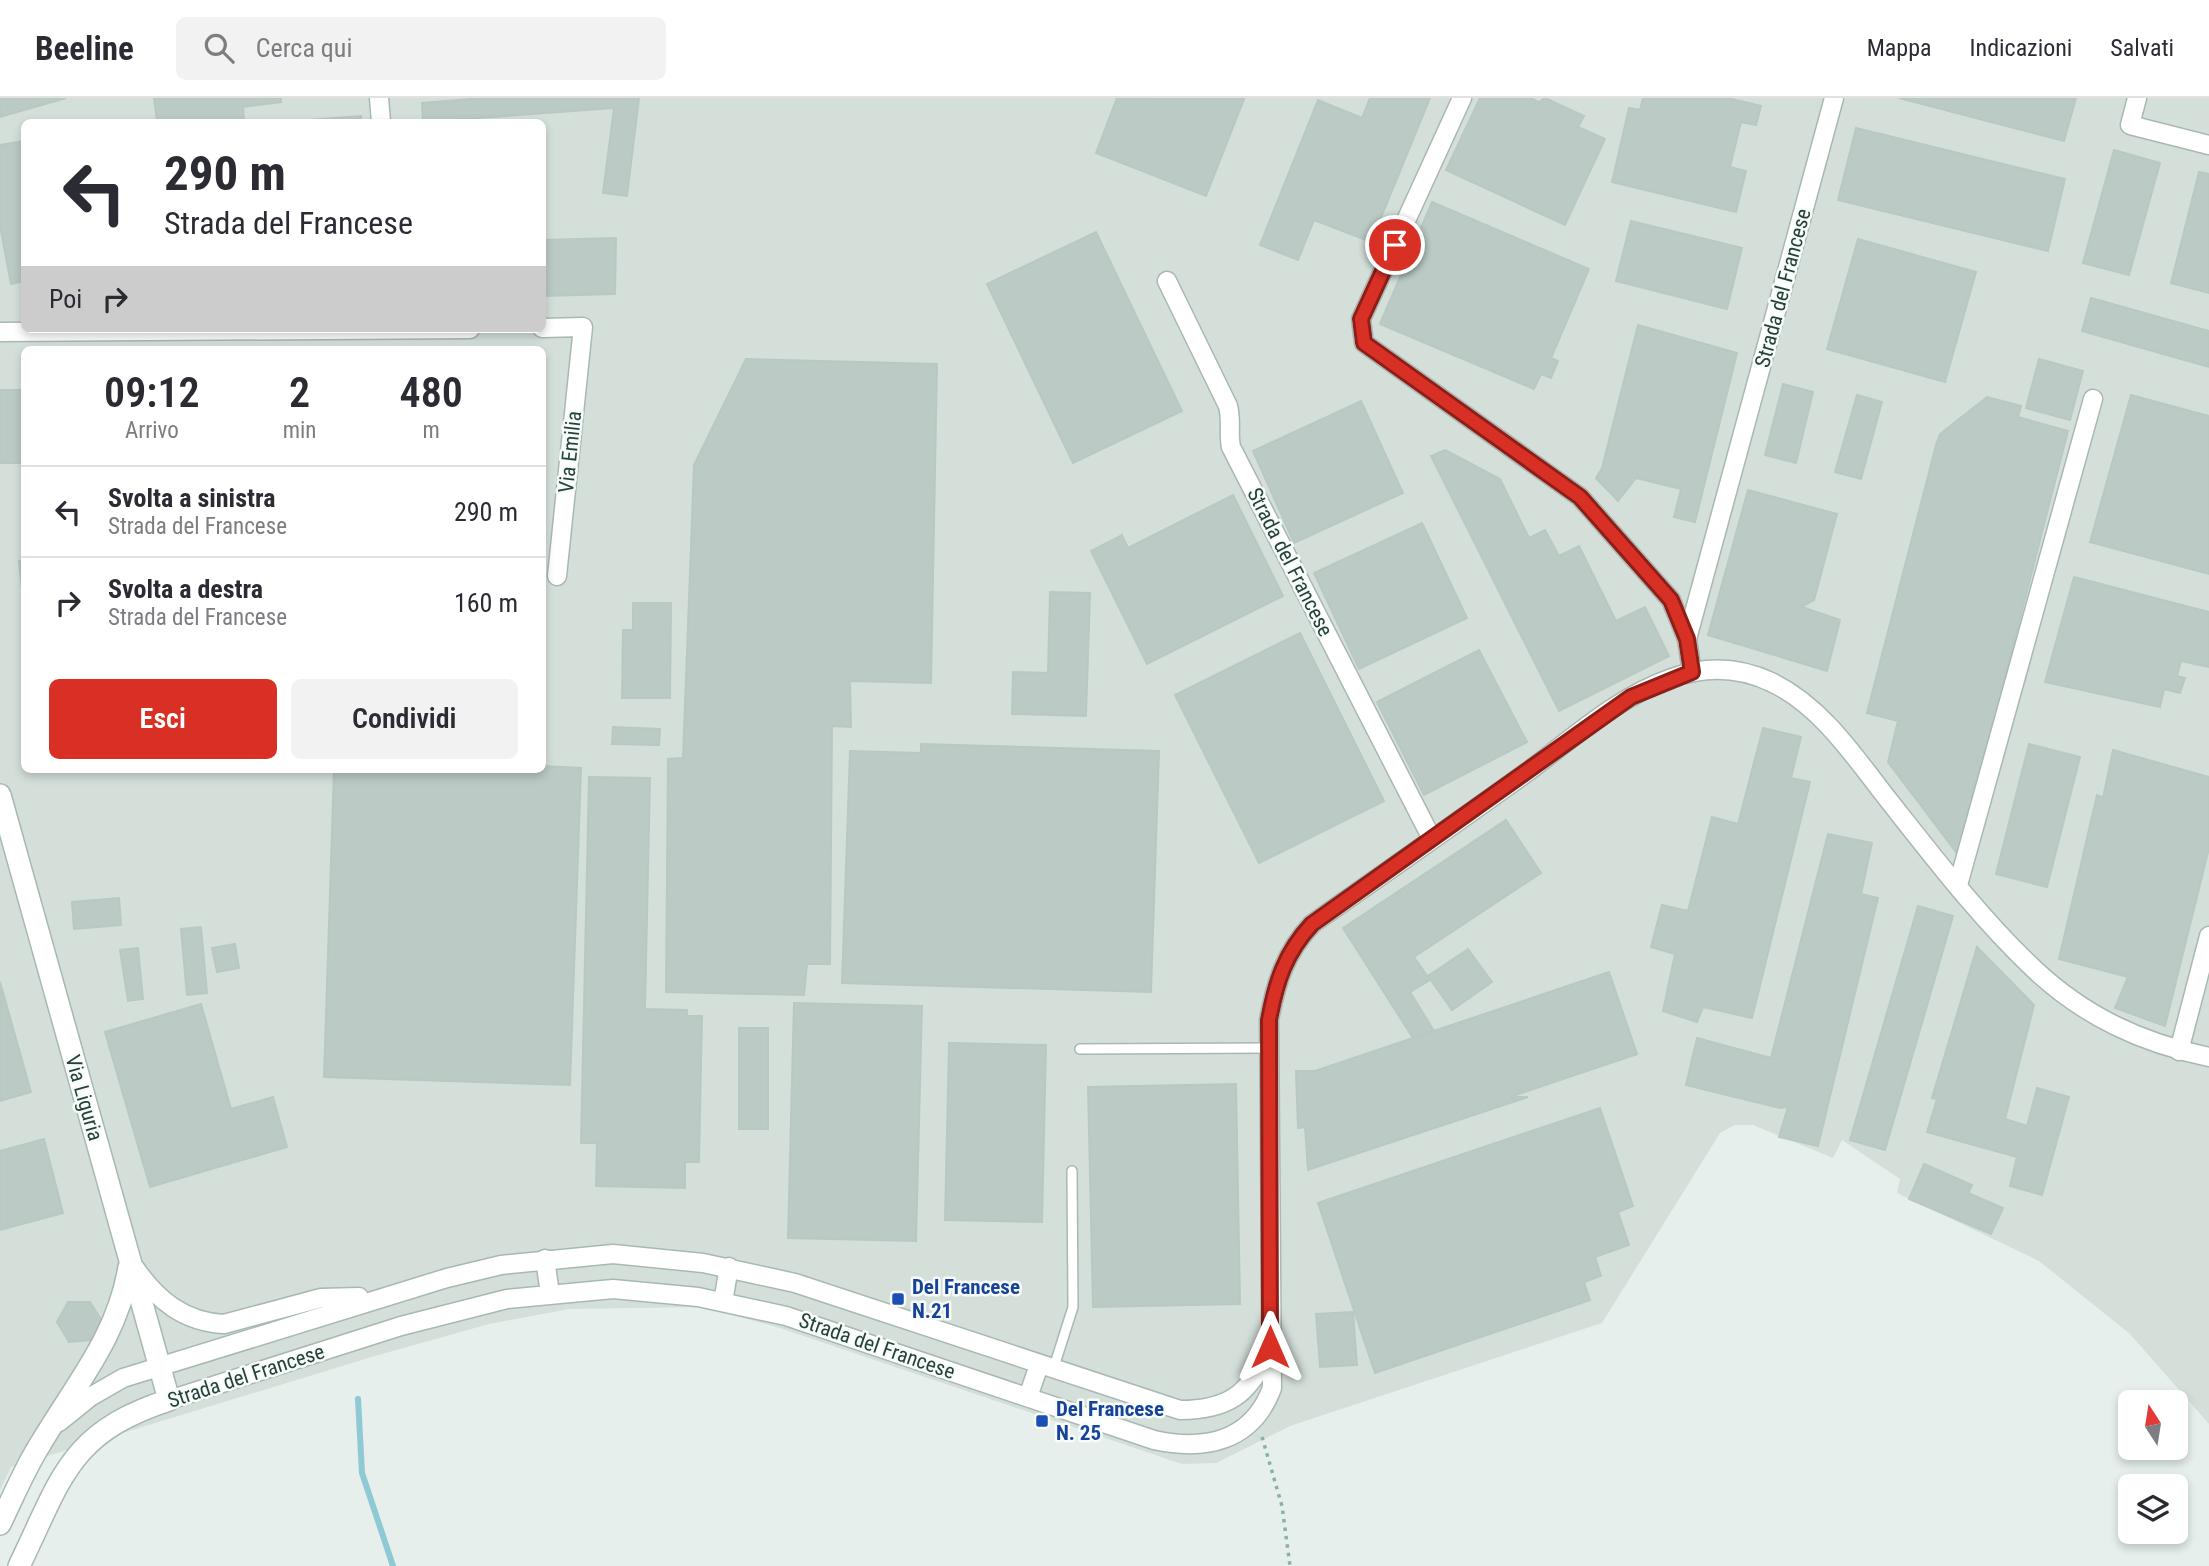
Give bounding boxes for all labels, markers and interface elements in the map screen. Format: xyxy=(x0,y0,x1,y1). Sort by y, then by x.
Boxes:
search box xyxy=(176,17,666,80)
text: Beeline xyxy=(35,29,134,68)
icon: search xyxy=(200,29,238,67)
text: Cerca qui xyxy=(256,33,352,63)
text: Mappa xyxy=(1867,34,1932,62)
text: Indicazioni xyxy=(1970,34,2072,62)
text: Salvati xyxy=(2110,34,2174,62)
text: 290 m xyxy=(164,145,286,202)
icon: left xyxy=(49,147,140,238)
text: Strada del Francese xyxy=(164,204,413,242)
street label: Strada del Francese xyxy=(1750,206,1816,370)
pin xyxy=(1365,215,1425,275)
icon: arrive xyxy=(1376,226,1414,264)
icon: right xyxy=(96,280,134,318)
text: Poi xyxy=(49,284,82,314)
text: 09:12 xyxy=(104,368,200,417)
text: 2 xyxy=(289,368,310,417)
text: 480 xyxy=(400,368,463,417)
street label: Via Emilia xyxy=(554,410,586,494)
text: Arrivo xyxy=(125,417,179,444)
text: min xyxy=(283,417,316,444)
text: m xyxy=(423,417,440,444)
text: Svolta a sinistra xyxy=(108,483,275,513)
street label: Strada del Francese xyxy=(1242,484,1338,640)
icon: left xyxy=(49,493,87,531)
text: 290 m xyxy=(454,497,518,527)
text: Strada del Francese xyxy=(108,513,287,540)
text: Svolta a destra xyxy=(108,574,263,604)
icon: right xyxy=(49,584,87,622)
text: 160 m xyxy=(454,588,518,618)
text: Strada del Francese xyxy=(108,604,287,631)
button: Esci xyxy=(49,679,277,759)
button: Condividi xyxy=(291,679,518,759)
street label: Via Liguria xyxy=(60,1052,108,1144)
place label: Del Francese N.21 xyxy=(912,1275,1020,1323)
marker: Del Francese N.21 xyxy=(890,1291,906,1307)
street label: Strada del Francese xyxy=(796,1308,958,1384)
position arrow xyxy=(1233,1310,1307,1384)
street label: Strada del Francese xyxy=(165,1339,328,1413)
north arrow xyxy=(2118,1390,2188,1460)
map controls xyxy=(2118,1390,2188,1544)
place label: Del Francese N. 25 xyxy=(1056,1397,1164,1445)
marker: Del Francese N. 25 xyxy=(1034,1413,1050,1429)
button: layers xyxy=(2118,1474,2188,1544)

